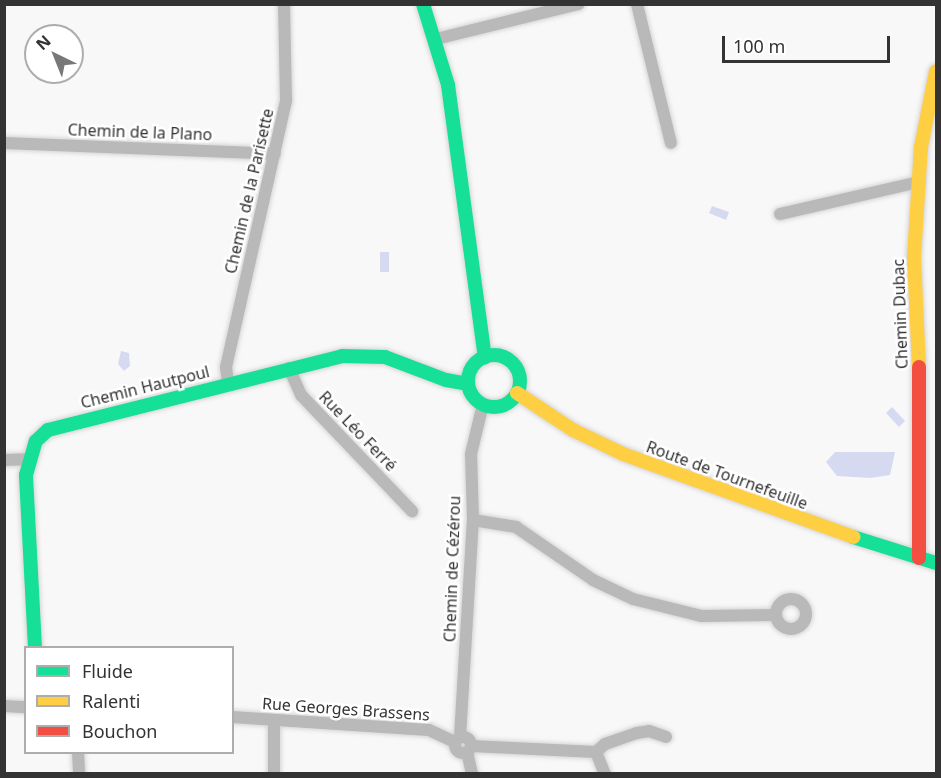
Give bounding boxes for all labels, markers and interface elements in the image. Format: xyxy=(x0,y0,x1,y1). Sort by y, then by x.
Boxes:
north arrow xyxy=(24,24,84,84)
scale bar xyxy=(725,24,893,62)
text: N xyxy=(31,30,55,55)
text: 100 m xyxy=(733,34,785,58)
street label: Chemin de la Parisette xyxy=(221,106,277,276)
street label: Chemin de la Plano xyxy=(67,120,213,144)
street label: Chemin Dubac xyxy=(888,259,912,369)
street label: Chemin Hautpoul xyxy=(79,362,211,412)
street label: Rue Léo Ferré xyxy=(315,387,401,475)
street label: Route de Tournefeuille xyxy=(644,437,810,513)
street label: Chemin de Cézérou xyxy=(440,495,464,643)
legend xyxy=(24,646,234,754)
text: Fluide xyxy=(82,659,133,683)
text: Ralenti xyxy=(82,689,140,713)
street label: Rue Georges Brassens xyxy=(261,694,431,724)
text: Bouchon xyxy=(82,719,158,743)

